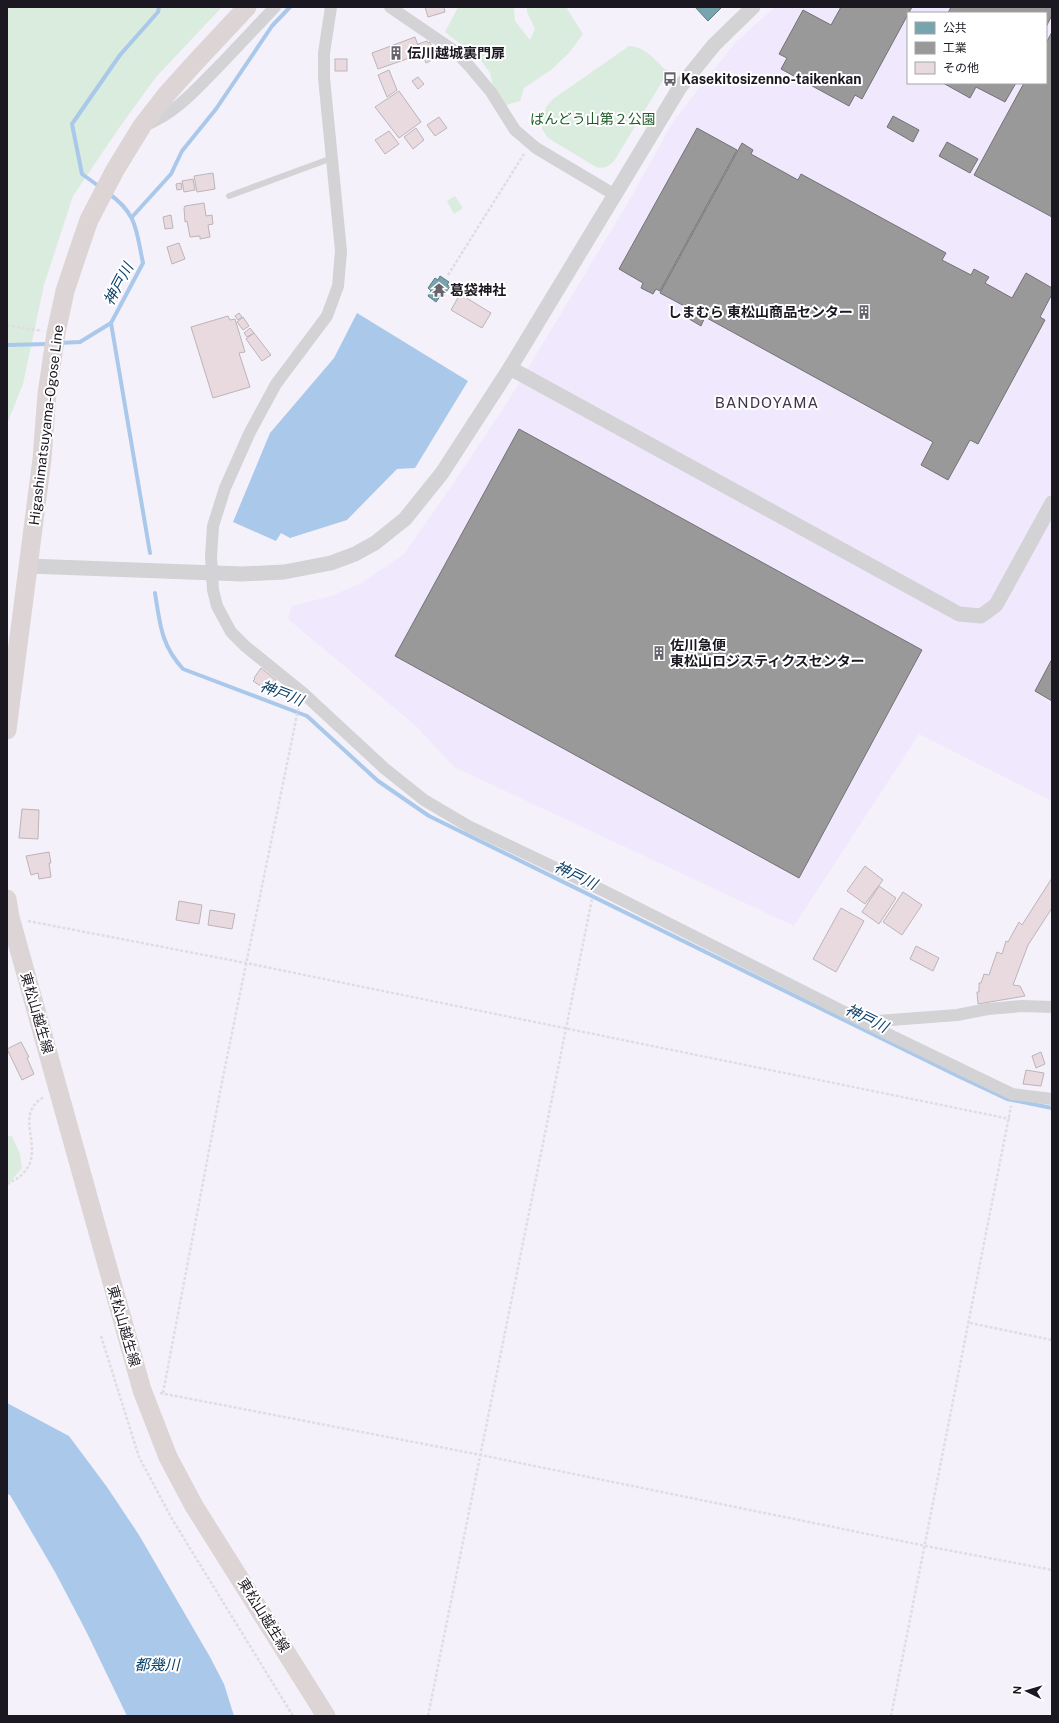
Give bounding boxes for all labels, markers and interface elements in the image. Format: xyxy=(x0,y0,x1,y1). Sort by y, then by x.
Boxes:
legend xyxy=(907,12,1047,84)
text: 公共 xyxy=(943,21,967,35)
text: 工業 xyxy=(943,41,967,55)
building icon: 伝川越城裏門扉 xyxy=(388,45,404,61)
place label: 伝川越城裏門扉 xyxy=(407,45,505,61)
text: その他 xyxy=(943,61,979,75)
bus stop icon: Kasekitosizenno-taikenkan xyxy=(662,71,678,87)
place label: Kasekitosizenno-taikenkan xyxy=(681,71,862,87)
park label: ばんどう山第２公園 xyxy=(530,111,656,127)
water label: 神戸川 xyxy=(100,258,137,308)
temple icon: 葛袋神社 xyxy=(431,282,447,298)
place label: 葛袋神社 xyxy=(450,282,506,298)
place label: しまむら 東松山商品センター xyxy=(668,304,853,320)
building icon: しまむら 東松山商品センター xyxy=(856,304,872,320)
street label: Higashimatsuyama-Ogose Line xyxy=(26,324,66,526)
district label: BANDOYAMA xyxy=(715,394,819,411)
place label: 佐川急便 東松山ロジスティクスセンター xyxy=(670,637,865,669)
building icon: 佐川急便 東松山ロジスティクスセンター xyxy=(651,645,667,661)
water label: 神戸川 xyxy=(258,677,308,710)
water label: 神戸川 xyxy=(552,857,602,893)
street label: 東松山越生線 xyxy=(18,970,56,1056)
water label: 神戸川 xyxy=(843,1000,893,1036)
street label: 東松山越生線 xyxy=(105,1283,143,1369)
street label: 東松山越生線 xyxy=(235,1575,293,1655)
water label: 都幾川 xyxy=(134,1656,181,1673)
north arrow xyxy=(1007,1671,1047,1711)
text: N xyxy=(1011,1685,1023,1695)

